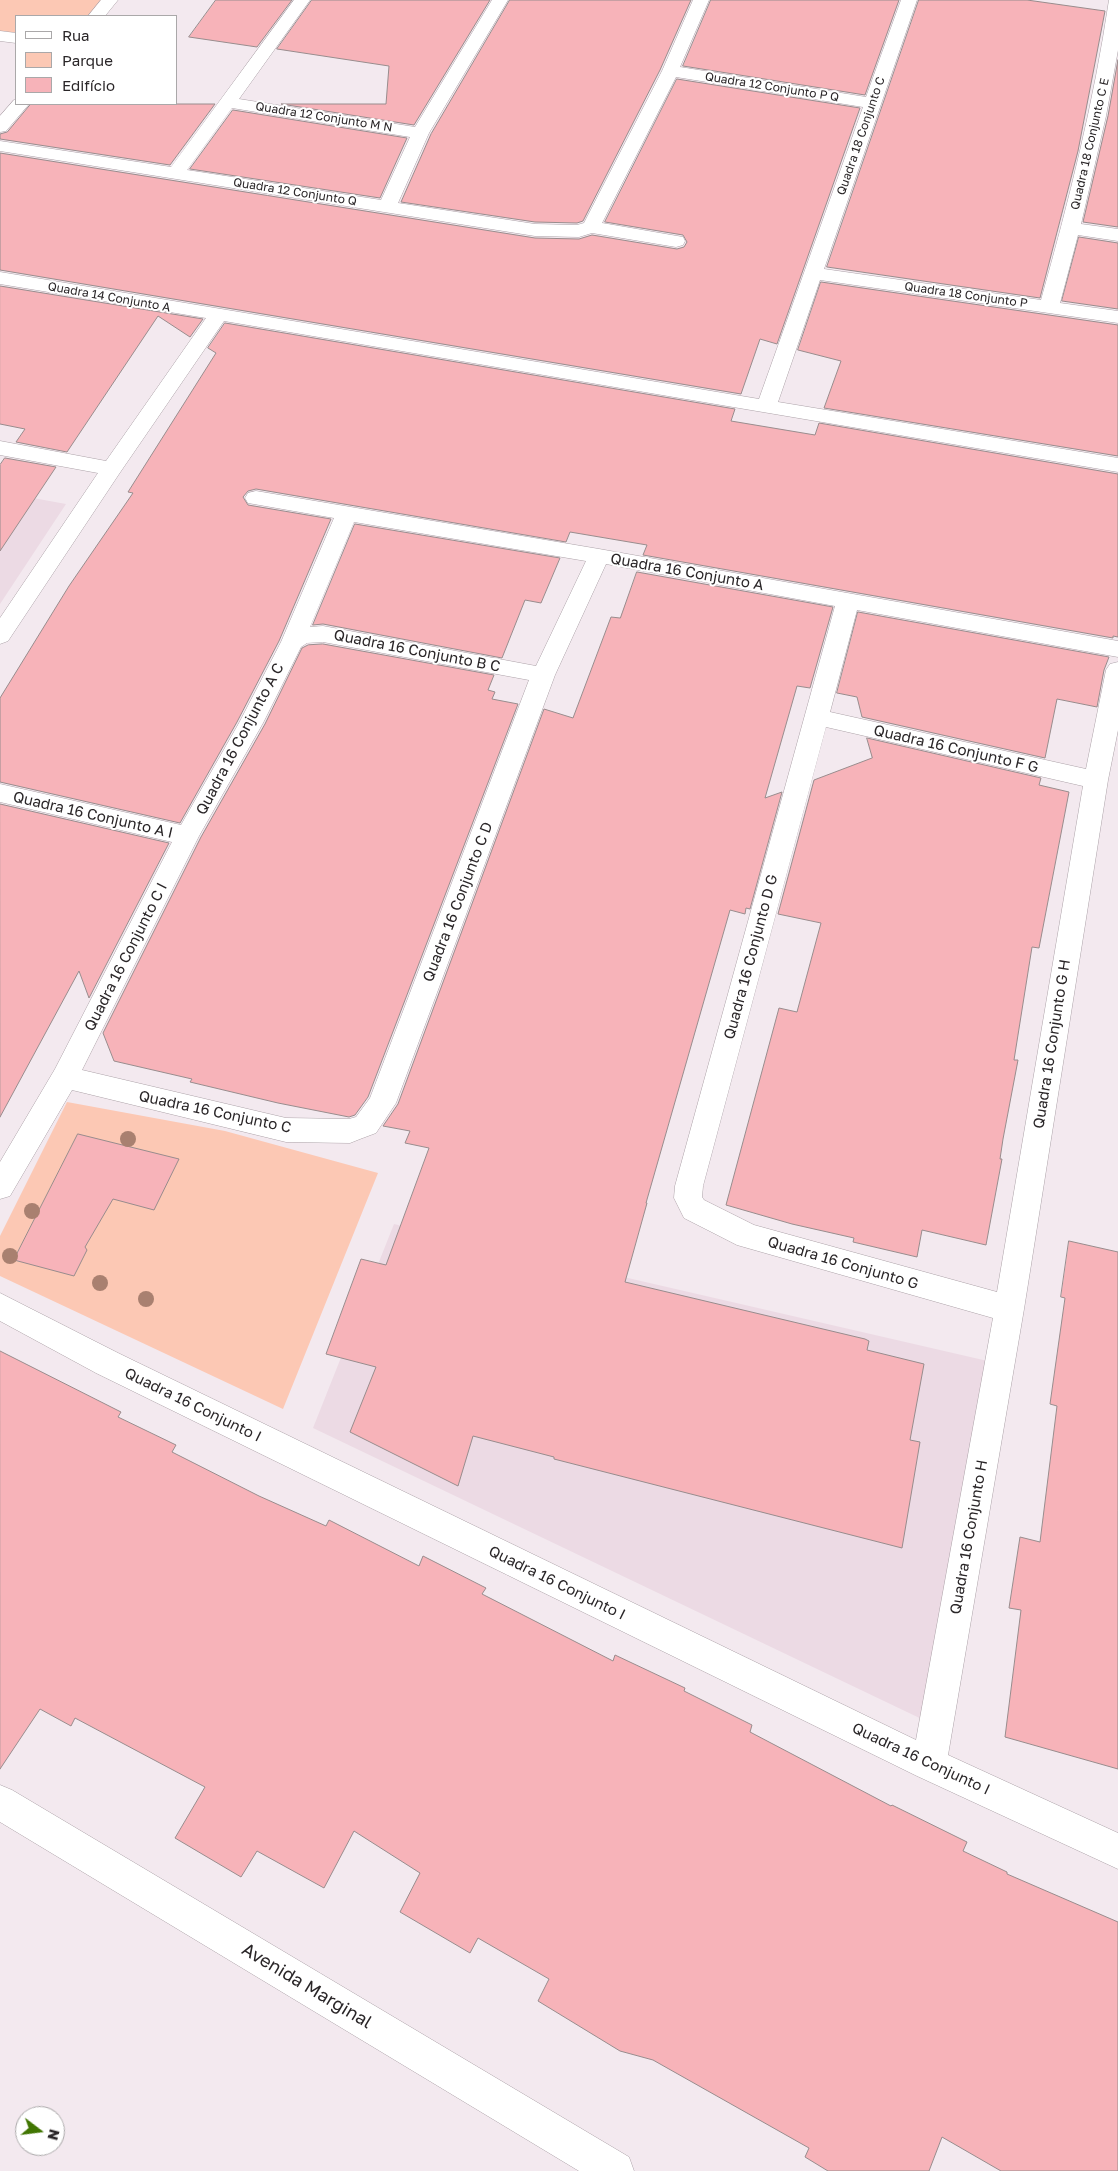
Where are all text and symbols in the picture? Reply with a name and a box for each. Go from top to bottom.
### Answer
legend [15,15,178,105]
text: Rua [62,26,89,44]
text: Parque [62,51,113,69]
street label: Quadra 12 Conjunto P Q [704,69,840,105]
street label: Quadra 18 Conjunto C [834,75,888,197]
text: Edifício [62,76,115,94]
street label: Quadra 18 Conjunto C E [1068,77,1112,211]
street label: Quadra 12 Conjunto M N [255,99,393,135]
street label: Quadra 12 Conjunto Q [232,175,358,209]
street label: Quadra 14 Conjunto A [47,279,171,315]
street label: Quadra 18 Conjunto P [904,279,1028,311]
street label: Quadra 16 Conjunto A [609,550,765,594]
street label: Quadra 16 Conjunto B C [332,626,502,676]
street label: Quadra 16 Conjunto A C [192,660,288,818]
street label: Quadra 16 Conjunto F G [872,721,1040,777]
street label: Quadra 16 Conjunto A I [11,788,175,842]
street label: Quadra 16 Conjunto C D [419,820,497,984]
street label: Quadra 16 Conjunto D G [720,873,782,1041]
street label: Quadra 16 Conjunto C I [81,880,171,1034]
street label: Quadra 16 Conjunto G H [1030,958,1074,1130]
street label: Quadra 16 Conjunto C [137,1087,293,1137]
street label: Quadra 16 Conjunto G [766,1233,920,1293]
street label: Quadra 16 Conjunto I [122,1364,264,1446]
street label: Quadra 16 Conjunto H [947,1458,991,1616]
street label: Quadra 16 Conjunto I [486,1542,628,1624]
street label: Quadra 16 Conjunto I [849,1719,993,1799]
street label: Avenida Marginal [238,1939,376,2033]
north arrow [15,2106,65,2156]
text: N [44,2127,64,2142]

